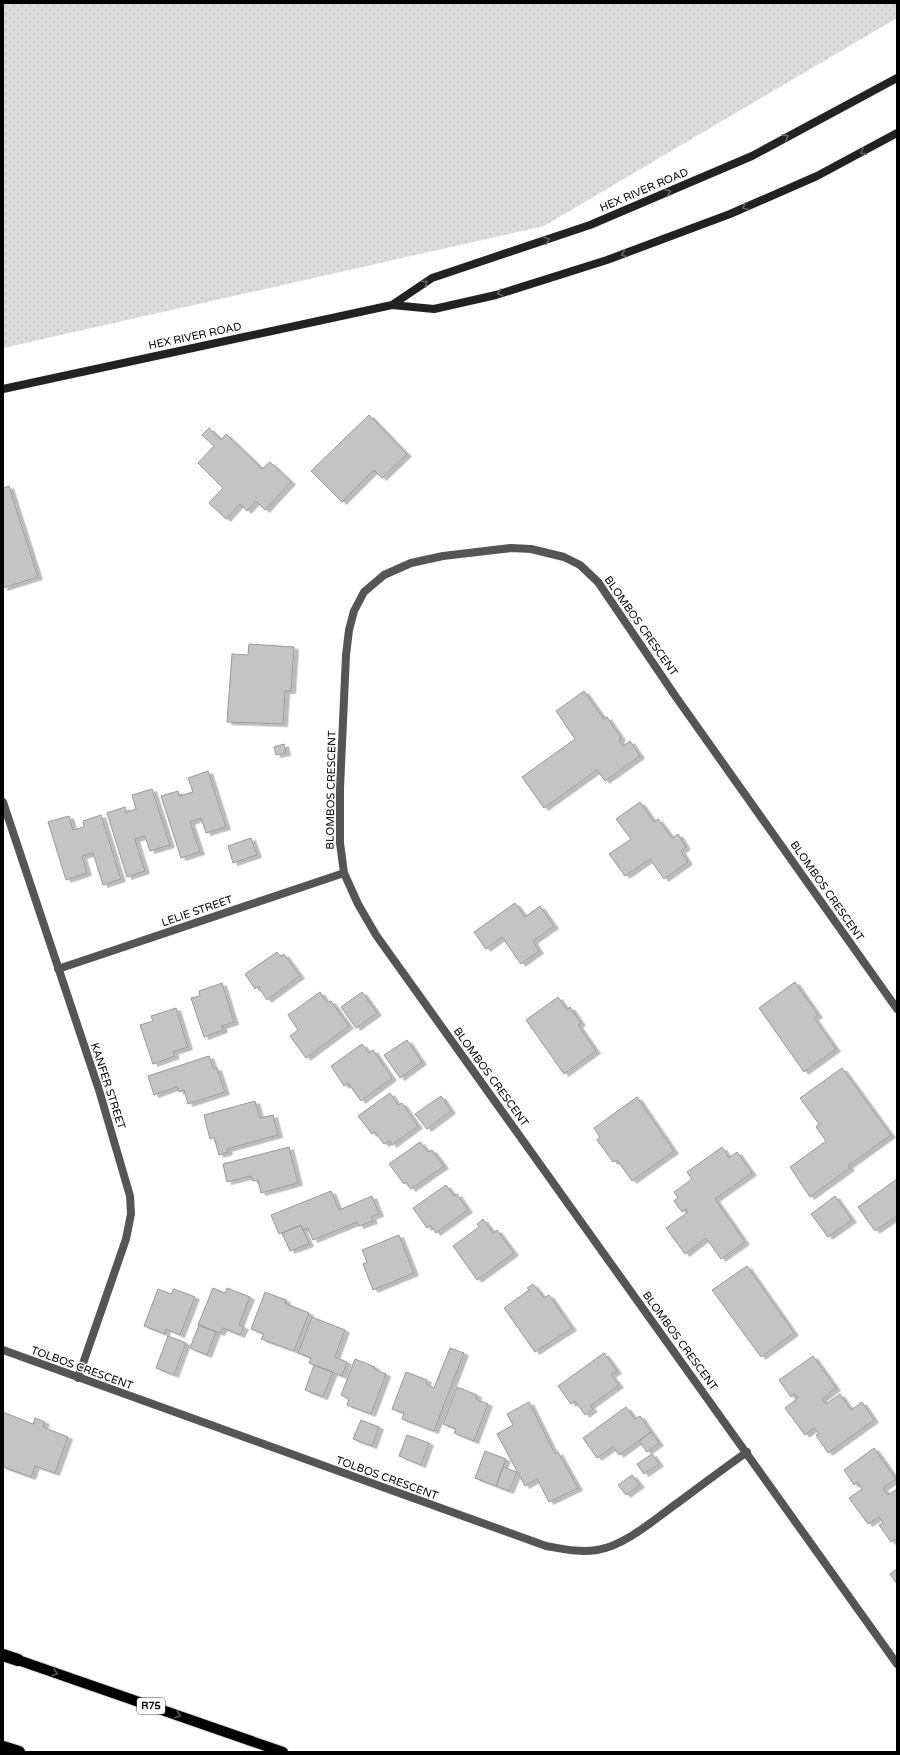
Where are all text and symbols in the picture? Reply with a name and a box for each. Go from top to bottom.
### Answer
one-way arrow [782,135,789,142]
one-way arrow [860,147,867,154]
street label: HEX RIVER ROAD [598,165,690,215]
one-way arrow [663,189,671,197]
one-way arrow [742,203,749,211]
one-way arrow [544,236,551,245]
one-way arrow [621,249,628,257]
one-way arrow [421,280,428,288]
one-way arrow [497,288,504,297]
street label: HEX RIVER ROAD [147,320,243,352]
street label: BLOMBOS CRESCENT [601,573,681,679]
street label: BLOMBOS CRESCENT [323,730,339,850]
street label: BLOMBOS CRESCENT [787,838,867,944]
street label: LELIE STREET [160,893,235,929]
street label: BLOMBOS CRESCENT [451,1025,531,1129]
street label: KANFER STREET [88,1041,128,1131]
street label: BLOMBOS CRESCENT [640,1289,720,1393]
street label: TOLBOS CRESCENT [29,1344,135,1393]
street label: TOLBOS CRESCENT [334,1454,440,1503]
one-way arrow [51,1668,58,1677]
road number: R75 [137,1698,165,1714]
one-way arrow [174,1711,181,1719]

